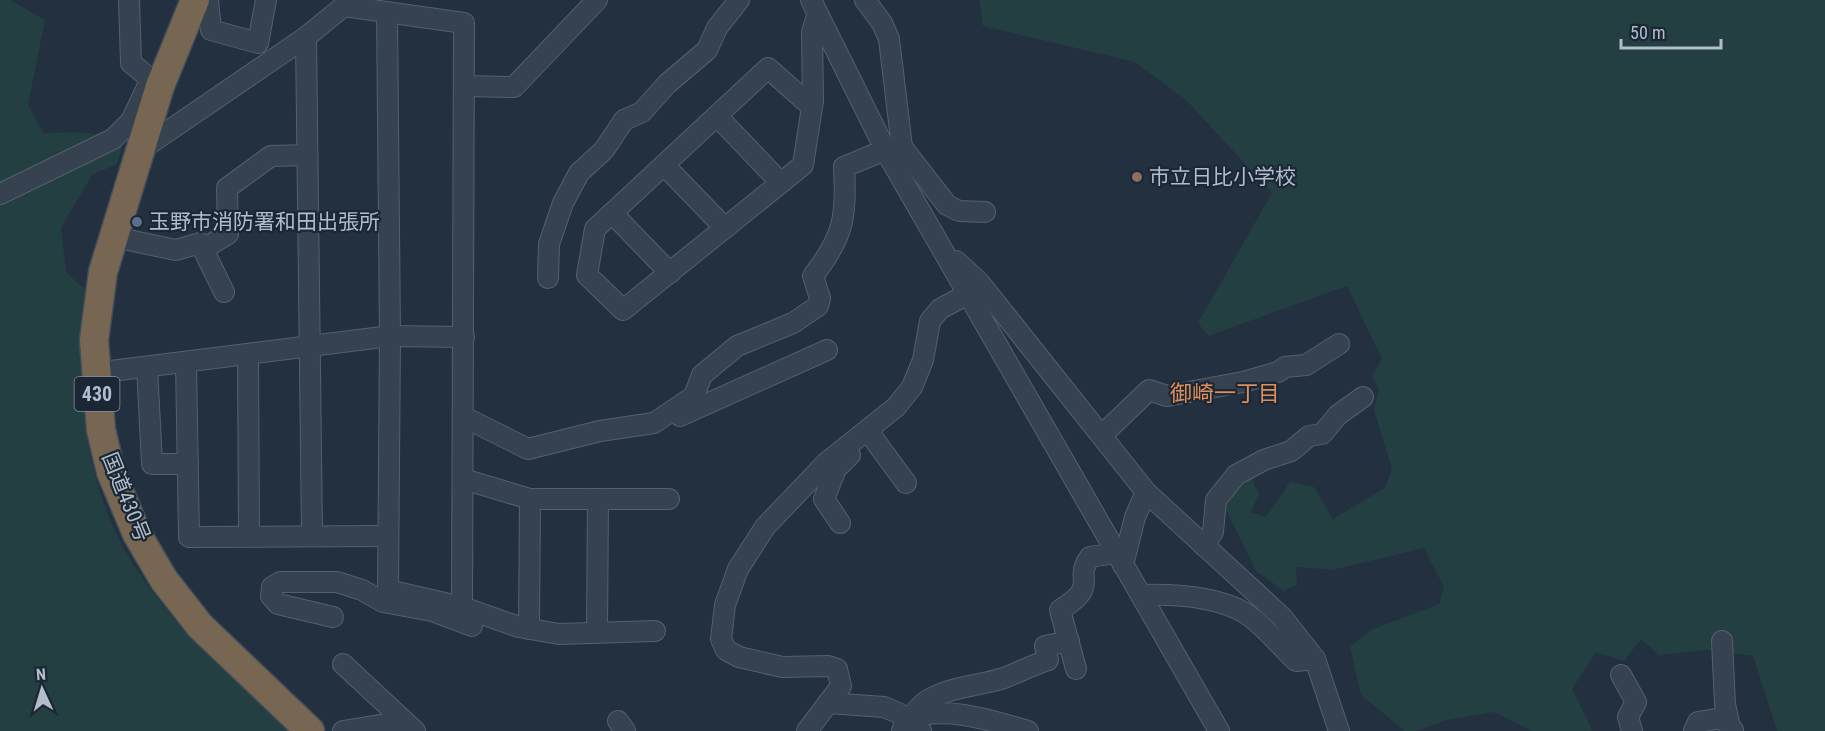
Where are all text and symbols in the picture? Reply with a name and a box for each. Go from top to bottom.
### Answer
scale bar [1621,12,1722,50]
text: 50 m [1630,22,1665,43]
place label: 市立日比小学校 [1149,165,1296,189]
marker: 市立日比小学校 [1130,170,1144,184]
place label: 玉野市消防署和田出張所 [149,210,380,234]
marker: 玉野市消防署和田出張所 [130,215,144,229]
road number: 430 [74,377,120,411]
district label: 御崎一丁目 [1170,381,1280,406]
street label: 国道430号 [97,449,155,545]
north arrow [12,659,72,719]
text: N [35,665,47,684]

